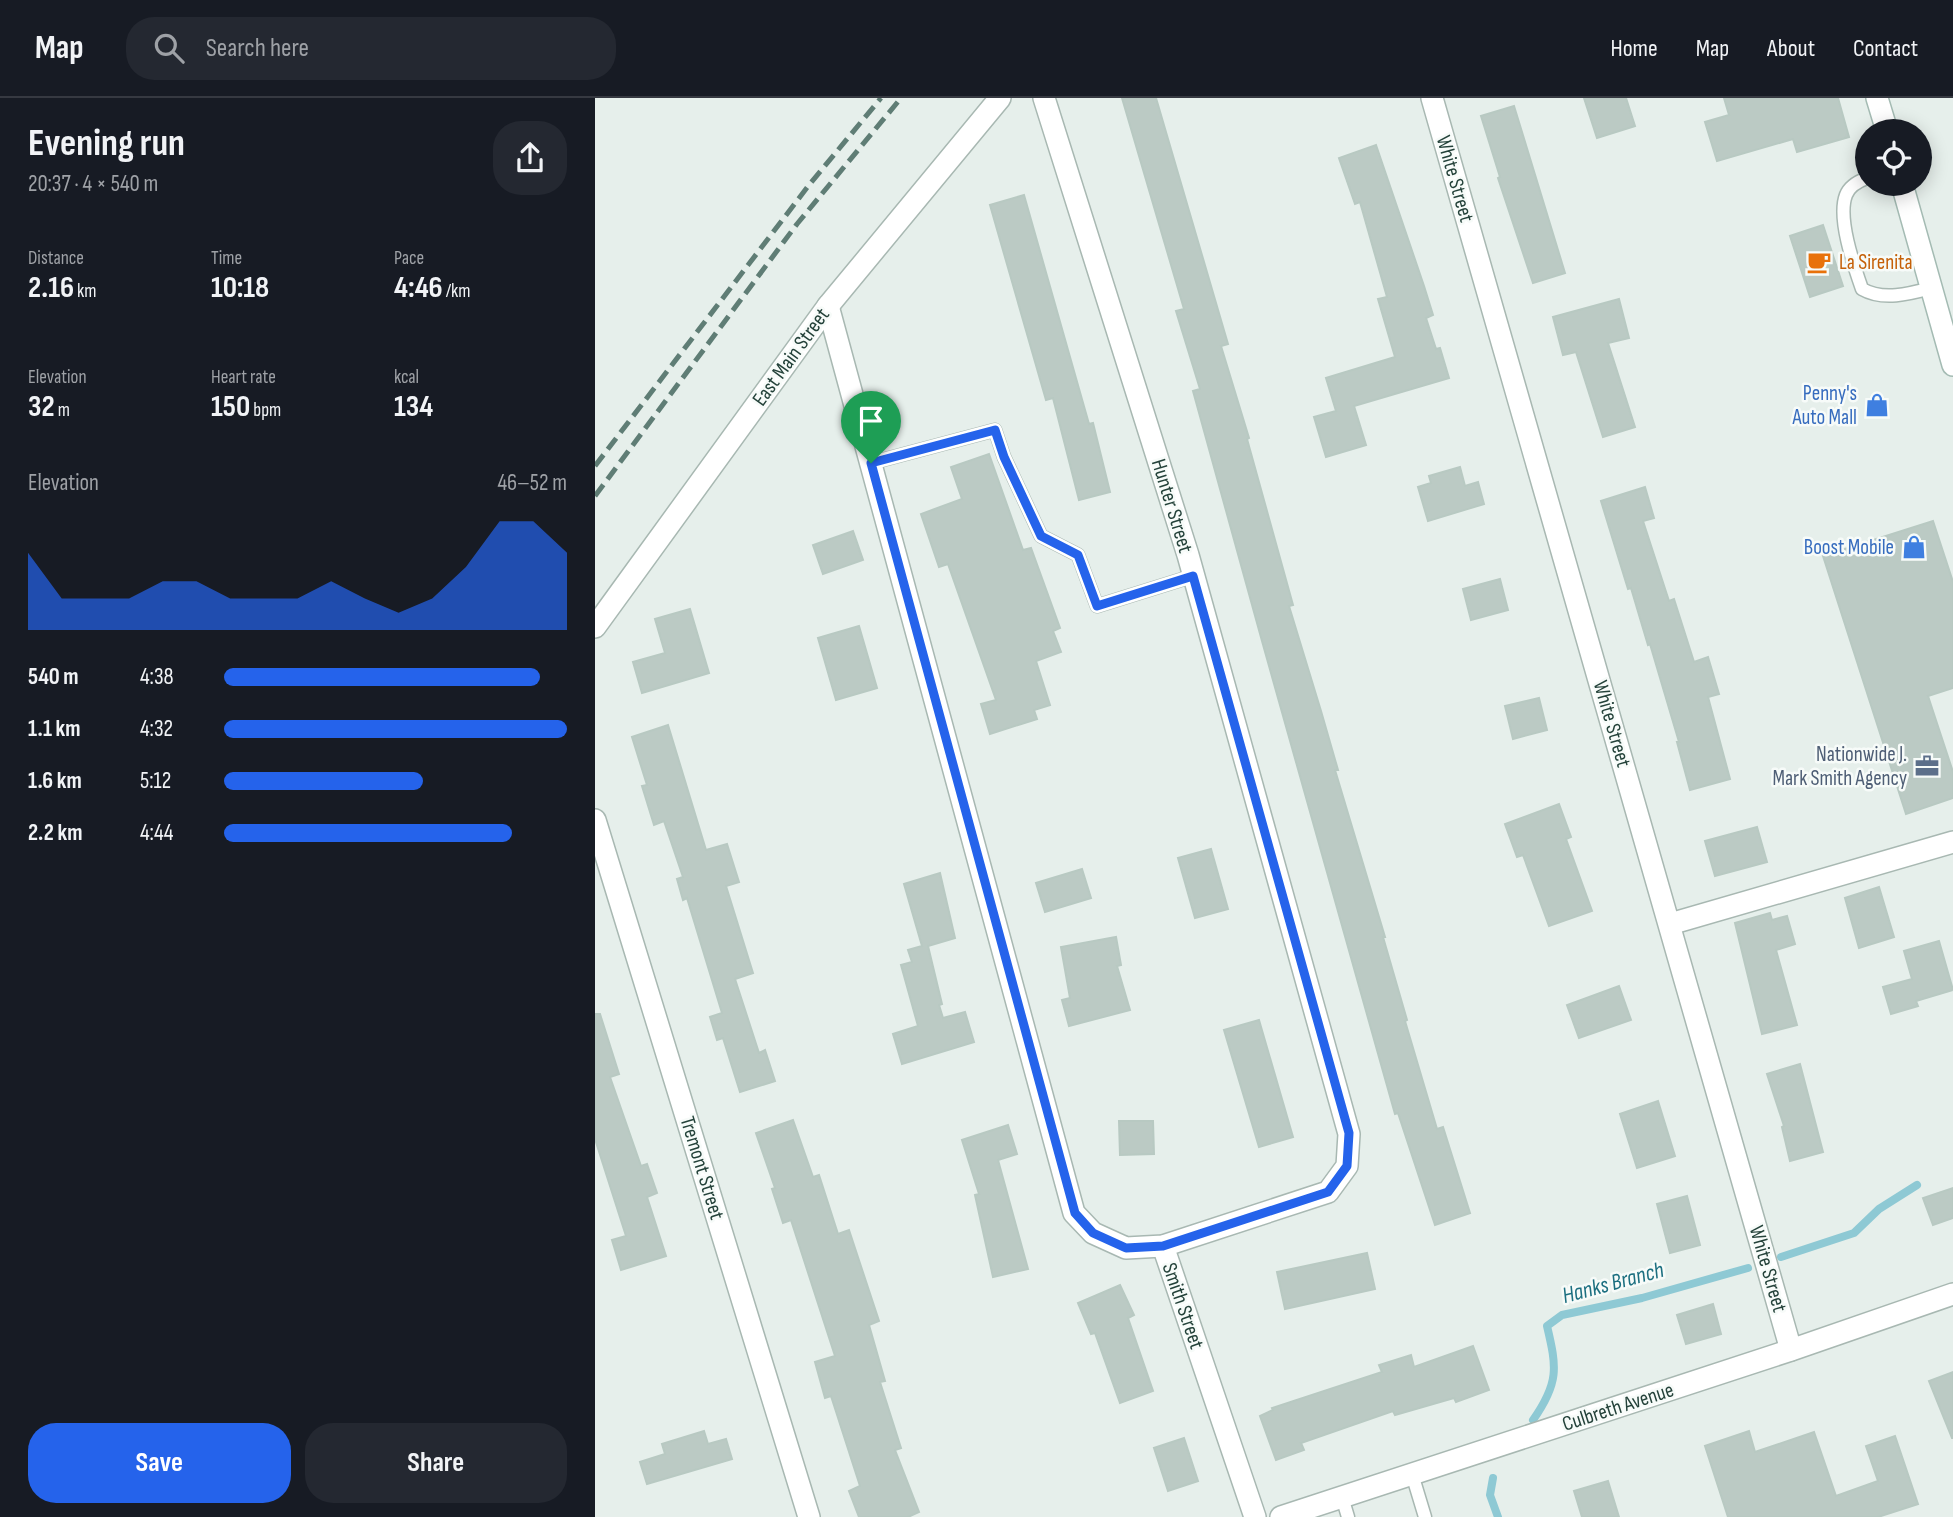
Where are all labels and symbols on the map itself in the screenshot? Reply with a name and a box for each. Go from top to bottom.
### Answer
street label: White Street [1431,133,1479,225]
cafe icon: La Sirenita [1805,248,1833,276]
place label: La Sirenita [1839,250,1913,275]
street label: East Main Street [747,303,835,411]
place label: Penny's Auto Mall [1792,381,1857,430]
pin [841,391,901,463]
shop icon: Penny's Auto Mall [1863,391,1891,419]
street label: Hunter Street [1146,456,1198,556]
shop icon: Boost Mobile [1900,533,1928,561]
place label: Boost Mobile [1804,535,1894,560]
street label: White Street [1588,678,1636,770]
place label: Nationwide J. Mark Smith Agency [1773,742,1907,791]
office icon: Nationwide J. Mark Smith Agency [1913,752,1941,780]
street label: Tremont Street [674,1113,730,1223]
street label: White Street [1744,1223,1792,1315]
water label: Hanks Branch [1559,1256,1667,1310]
street label: Smith Street [1157,1260,1209,1352]
street label: Culbreth Avenue [1559,1377,1677,1437]

